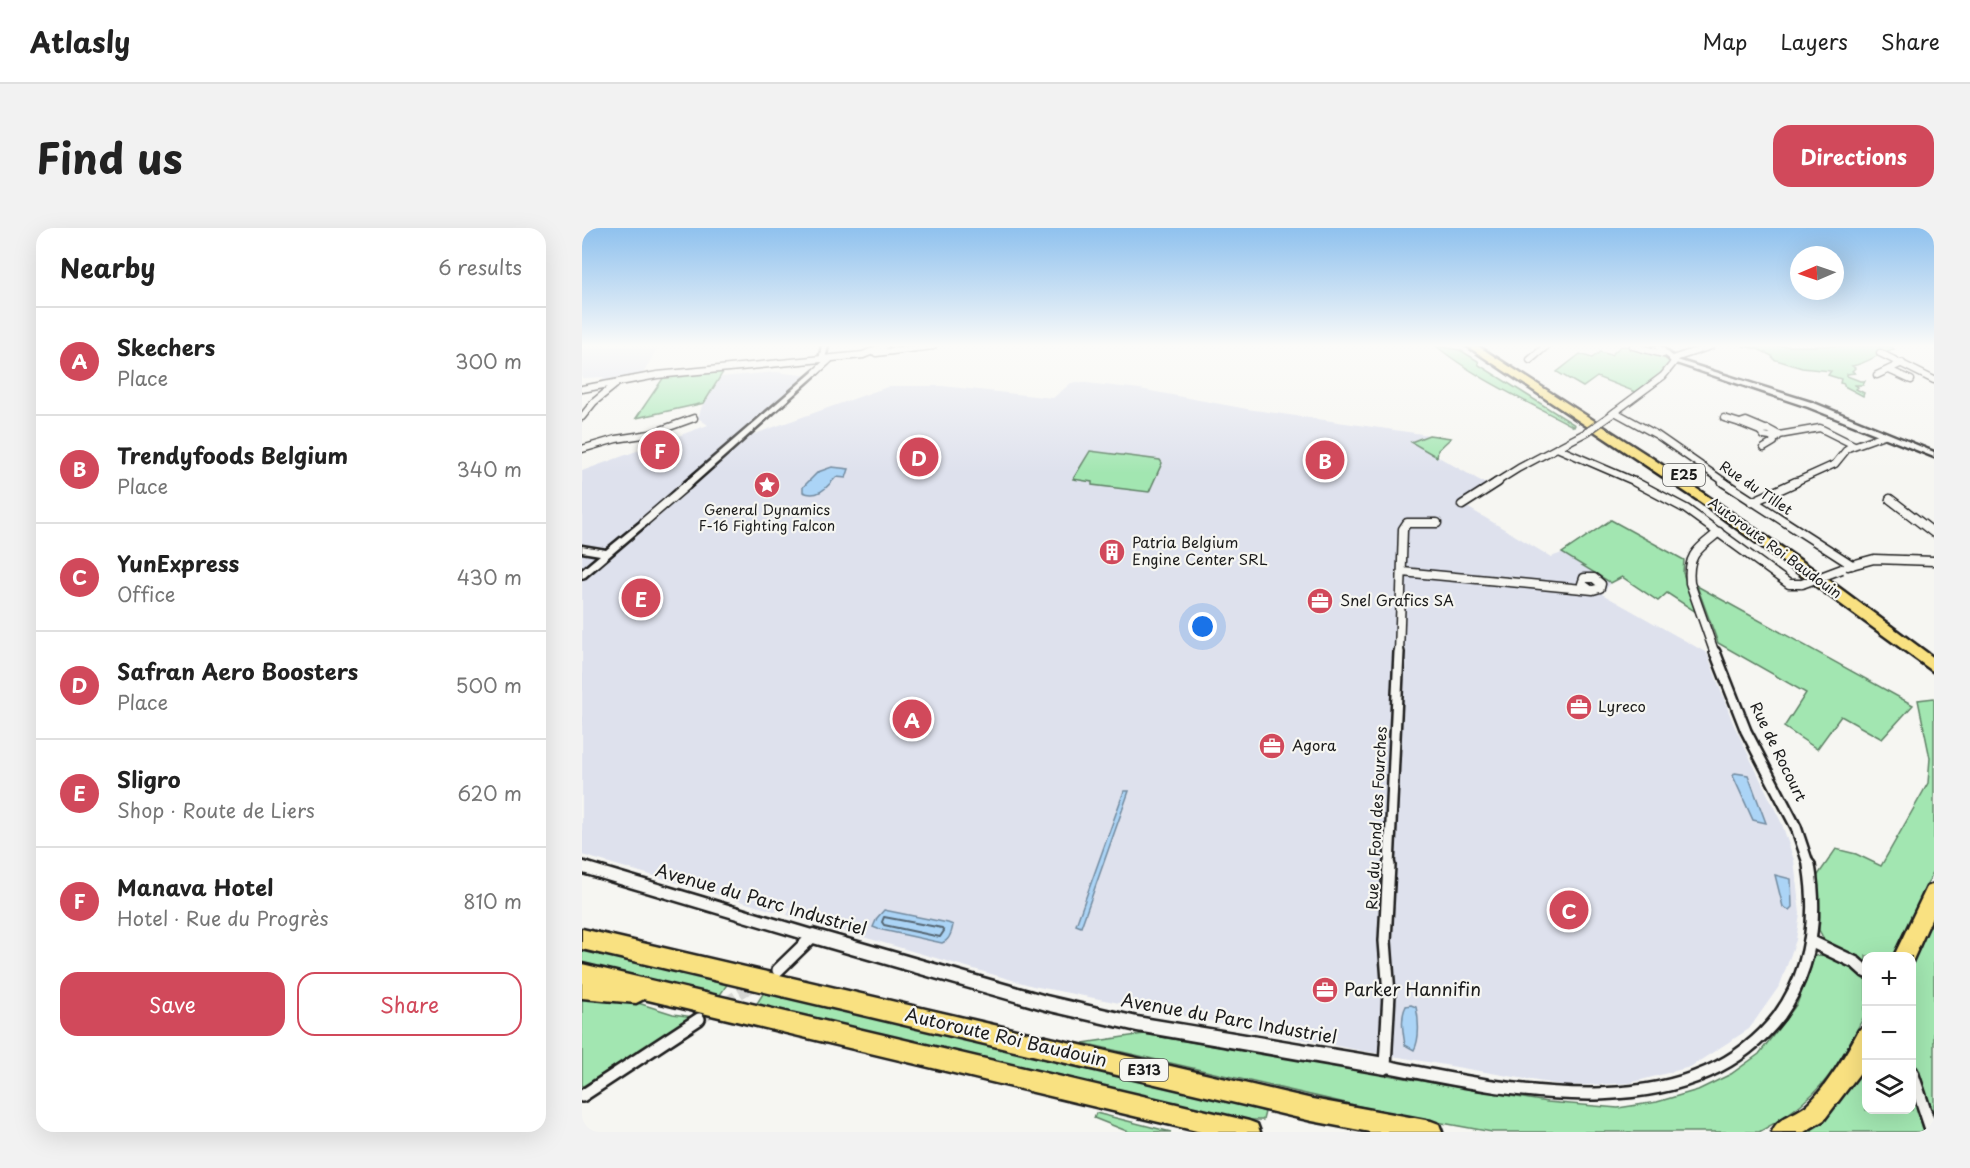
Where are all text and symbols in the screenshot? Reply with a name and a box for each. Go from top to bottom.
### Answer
text: Atlasly [30,20,130,63]
text: Map [1703,25,1747,57]
text: Layers [1780,25,1848,57]
text: Share [1881,25,1940,57]
text: Find us [36,125,183,188]
button: Directions [1773,125,1934,187]
north arrow [1790,246,1844,300]
text: Nearby [60,248,155,287]
text: 6 results [438,252,522,282]
text: Skechers [117,330,215,363]
text: A [72,346,87,376]
text: 300 m [455,346,522,376]
text: Place [117,363,168,393]
pin: F [640,428,680,472]
pin: D [900,434,938,480]
text: Trendyfoods Belgium [117,438,348,471]
pin: B [1306,438,1344,482]
text: B [73,454,86,484]
text: 340 m [457,454,522,484]
street label: Rue du Tillet [1716,455,1797,520]
road number: E25 [1663,464,1705,486]
place icon: General Dynamics F-16 Fighting Falcon [752,470,782,500]
text: Place [117,471,168,501]
street label: Autoroute Roi Baudouin [1704,492,1846,603]
place label: General Dynamics F-16 Fighting Falcon [699,499,835,536]
place label: Patria Belgium Engine Center SRL [1132,530,1268,570]
building icon: Patria Belgium Engine Center SRL [1097,537,1127,567]
text: YunExpress [117,546,239,579]
text: C [72,562,87,592]
text: 430 m [457,562,522,592]
pin: E [622,576,660,620]
text: Office [117,579,175,609]
office icon: Snel Grafics SA [1305,586,1335,616]
place label: Snel Grafics SA [1340,588,1454,611]
your location [1188,612,1217,641]
text: Safran Aero Boosters [117,654,358,687]
text: D [72,670,87,700]
text: 500 m [455,670,522,700]
text: Place [117,687,168,717]
office icon: Lyreco [1564,692,1594,722]
place label: Lyreco [1598,694,1646,717]
pin: A [892,696,932,742]
street label: Rue de Rocourt [1745,698,1813,805]
street label: Rue du Fond des Fourches [1359,726,1392,910]
office icon: Agora [1257,731,1287,761]
place label: Agora [1292,733,1337,756]
text: Sligro [117,762,181,795]
text: E [73,778,86,808]
text: 620 m [458,778,522,808]
text: Shop · Route de Liers [117,795,315,825]
street label: Avenue du Parc Industriel [653,855,870,942]
text: Manava Hotel [117,870,273,903]
text: F [74,886,85,916]
text: 810 m [463,886,522,916]
pin: C [1550,888,1588,932]
text: Hotel · Rue du Progrès [117,903,329,933]
map controls [1862,952,1916,1114]
button: + [1862,952,1916,1006]
button: Save [60,972,285,1036]
button: Share [297,972,522,1036]
office icon: Parker Hannifin [1310,975,1340,1005]
place label: Parker Hannifin [1344,975,1481,1002]
street label: Avenue du Parc Industriel [1119,985,1339,1050]
street label: Autoroute Roi Baudouin [903,1000,1110,1073]
button: − [1862,1006,1916,1060]
road number: E313 [1120,1059,1168,1081]
button: layers [1862,1060,1916,1114]

